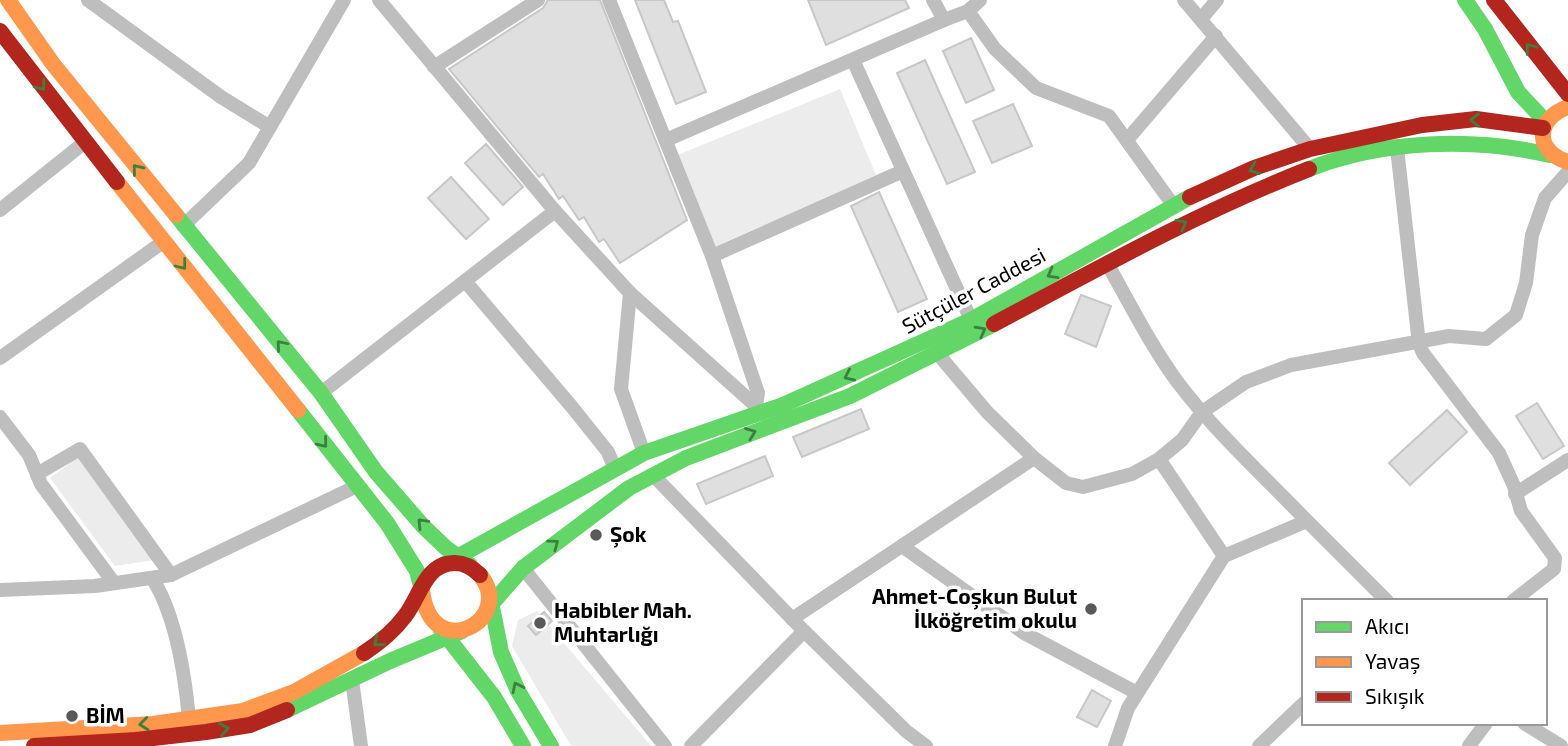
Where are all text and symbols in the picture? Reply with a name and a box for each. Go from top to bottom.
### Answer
one-way arrow [1526,43,1539,56]
one-way arrow [33,78,46,90]
one-way arrow [1469,112,1480,128]
one-way arrow [1249,160,1261,174]
one-way arrow [133,164,146,176]
one-way arrow [1175,219,1187,233]
street label: Sütçüler Caddesi [897,241,1050,340]
one-way arrow [173,257,186,269]
one-way arrow [1047,266,1060,279]
one-way arrow [974,326,986,340]
one-way arrow [277,340,290,352]
one-way arrow [844,368,857,382]
one-way arrow [744,427,756,441]
one-way arrow [315,435,327,448]
one-way arrow [417,519,430,532]
place label: Şok [610,521,647,548]
marker: Şok [588,527,604,543]
one-way arrow [547,540,559,553]
place label: Ahmet-Coşkun Bulut İlköğretim okulu [872,583,1077,632]
place label: Habibler Mah. Muhtarlığı [554,597,692,646]
legend [1302,599,1547,725]
marker: Ahmet-Coşkun Bulut İlköğretim okulu [1083,601,1099,617]
text: Akıcı [1365,613,1409,638]
marker: Habibler Mah. Muhtarlığı [532,615,548,631]
one-way arrow [373,634,386,646]
text: Yavaş [1365,648,1421,675]
one-way arrow [511,682,525,694]
text: Sıkışık [1365,683,1425,710]
place label: BİM [86,702,125,727]
marker: BİM [64,708,80,724]
one-way arrow [138,716,150,731]
one-way arrow [218,722,230,737]

